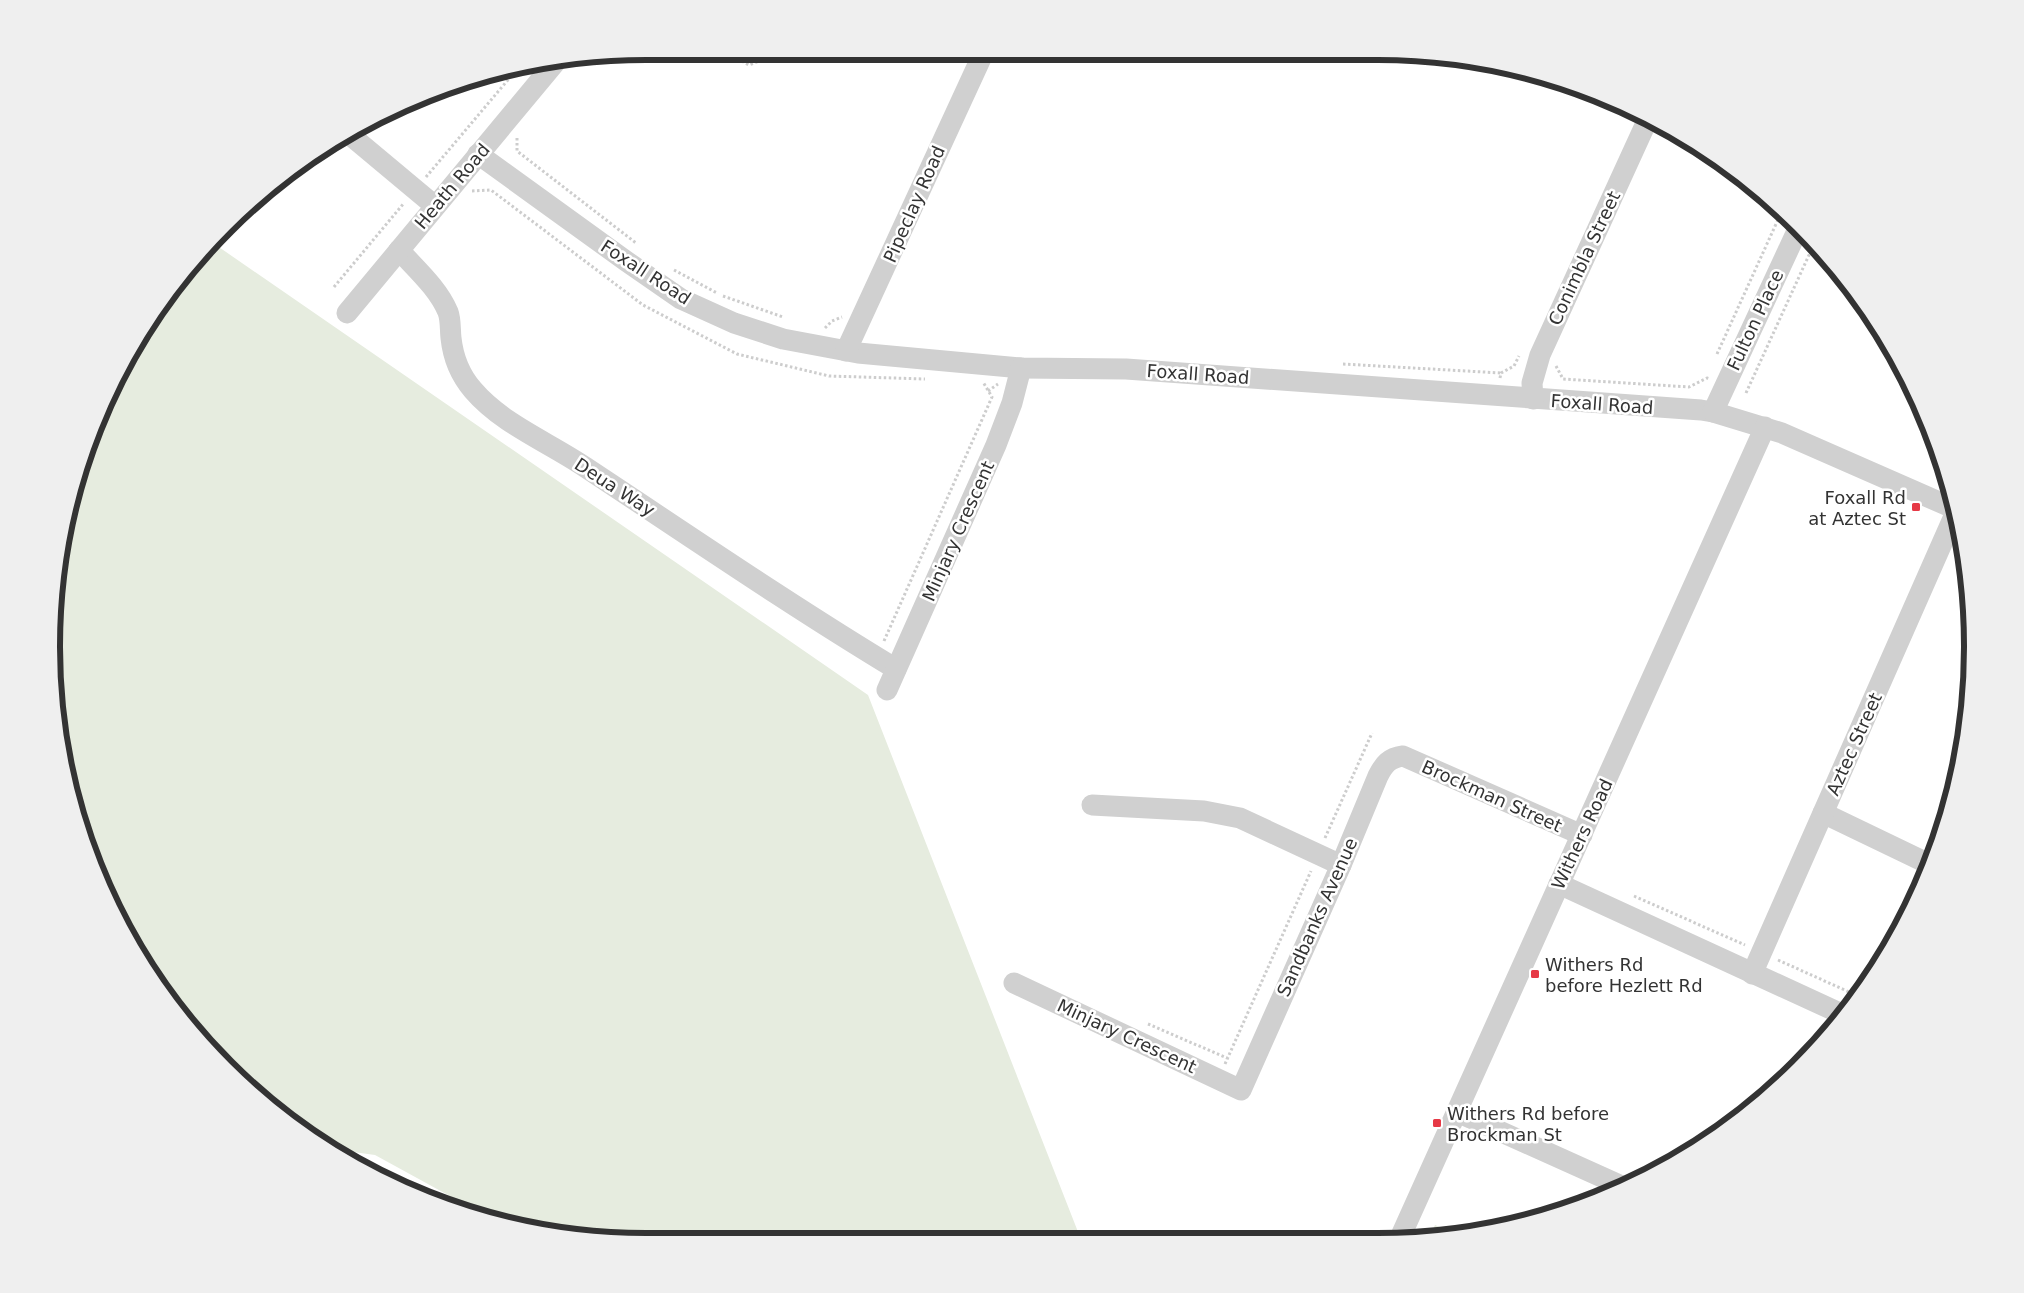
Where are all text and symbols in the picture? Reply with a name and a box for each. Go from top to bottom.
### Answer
street label: Heath Road [410,139,494,233]
street label: Pipeclay Road [879,142,949,266]
street label: Conimbla Street [1544,188,1624,328]
street label: Foxall Road [597,235,695,309]
street label: Fulton Place [1722,266,1788,374]
street label: Foxall Road [1146,360,1250,388]
street label: Foxall Road [1550,390,1654,418]
street label: Deua Way [571,453,659,521]
street label: Minjary Crescent [918,458,998,604]
place label: Foxall Rd at Aztec St [1808,487,1906,529]
marker: Foxall Rd at Aztec St [1910,501,1922,513]
street label: Aztec Street [1822,689,1886,799]
street label: Brockman Street [1419,756,1565,836]
street label: Withers Road [1547,775,1617,893]
street label: Sandbanks Avenue [1273,834,1361,1000]
place label: Withers Rd before Hezlett Rd [1545,954,1703,996]
marker: Withers Rd before Hezlett Rd [1529,968,1541,980]
street label: Minjary Crescent [1054,995,1200,1077]
place label: Withers Rd before Brockman St [1447,1103,1609,1145]
marker: Withers Rd before Brockman St [1431,1117,1443,1129]

